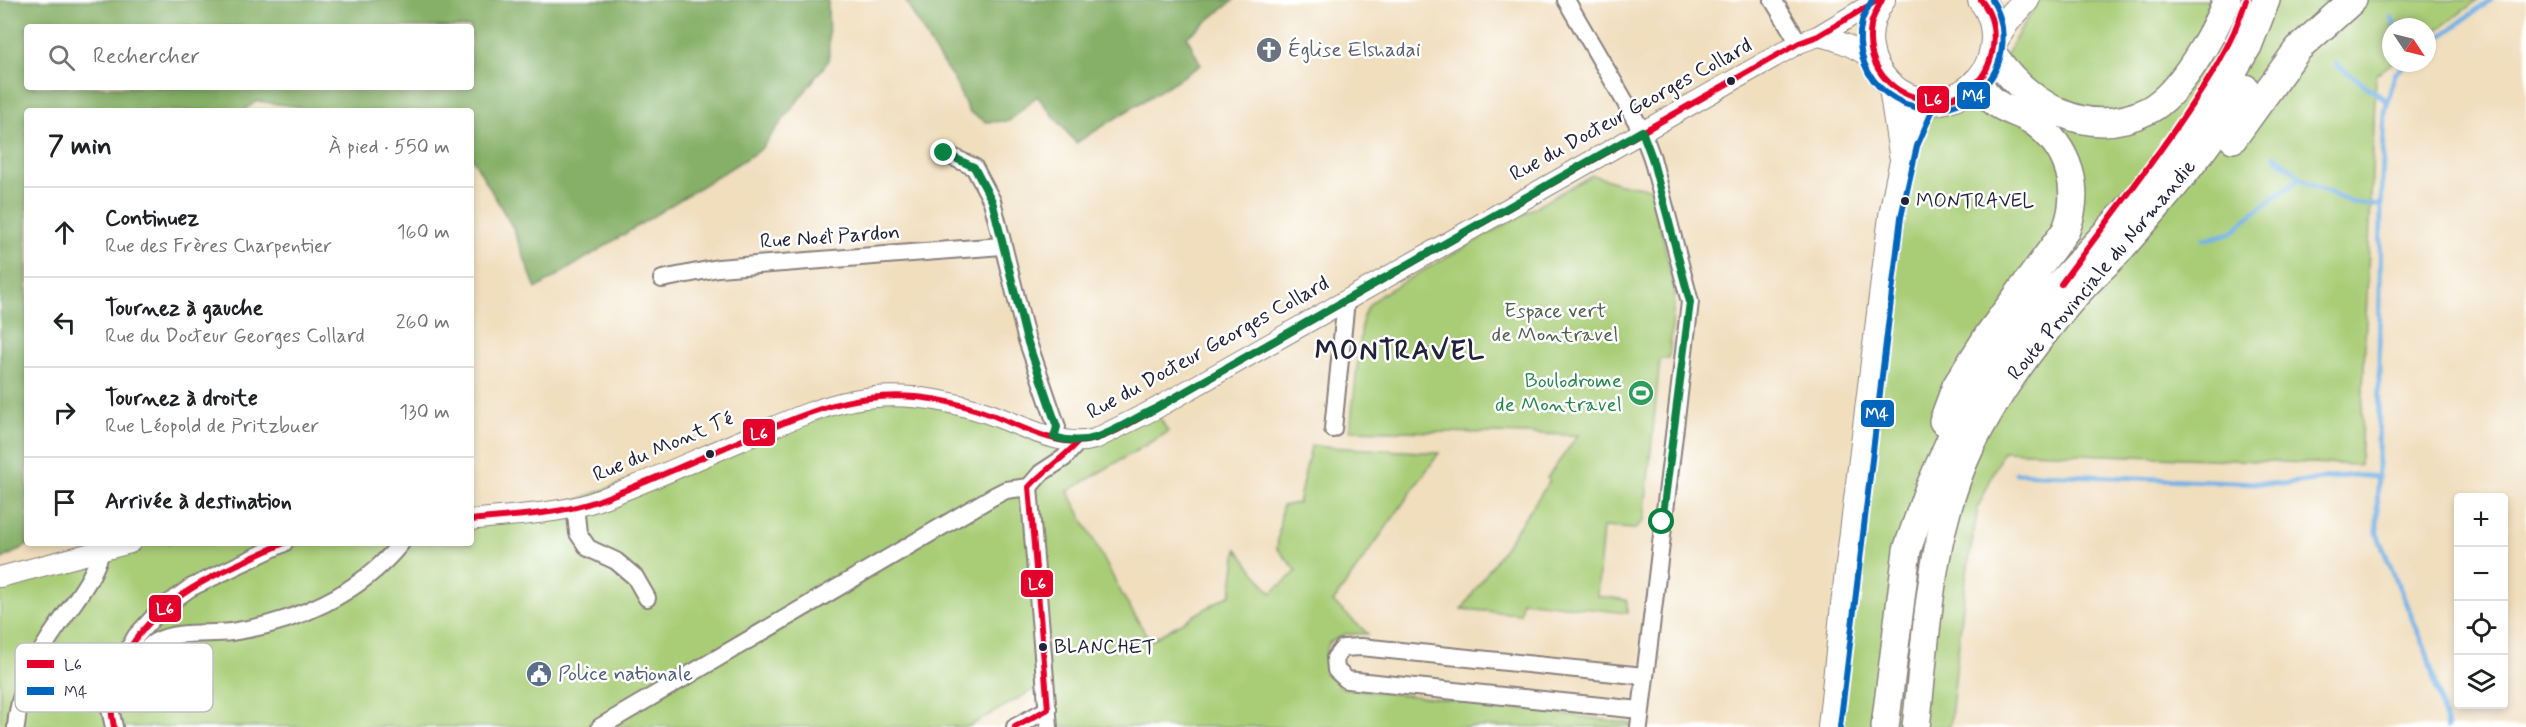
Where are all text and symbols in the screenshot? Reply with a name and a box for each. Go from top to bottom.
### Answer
north arrow [2382,18,2436,72]
search box [24,24,474,90]
street label: Rue du Docteur Georges Collard [1505,32,1757,188]
church icon: Église Elshadai [1254,35,1284,65]
place label: Église Elshadai [1288,36,1421,64]
icon: search [45,41,78,74]
text: Rechercher [93,43,200,71]
unlabelled marker [1725,75,1737,87]
line badge: M4 [1956,81,1991,110]
line badge: L6 [1916,85,1950,114]
text: M4 [1962,86,1986,107]
text: L6 [1924,90,1942,111]
text: 7 min [48,130,112,164]
text: À pied · 550 m [328,134,450,161]
route end [930,139,956,165]
street label: Route Provinciale du Normandie [2001,154,2203,386]
place label: MONTRAVEL [1916,188,2035,215]
marker: MONTRAVEL [1899,195,1911,207]
text: Continuez [105,205,199,233]
icon: ahead [48,216,81,249]
street label: Rue Noël Pardon [759,218,901,256]
text: 160 m [397,219,450,246]
text: Rue des Frères Charpentier [105,233,332,260]
street label: Rue du Docteur Georges Collard [1082,270,1334,426]
text: Tournez à gauche [105,295,263,323]
park label: Espace vert de Montravel [1492,297,1618,349]
icon: left [48,306,81,339]
text: 260 m [396,309,450,336]
text: Rue du Docteur Georges Collard [105,323,365,350]
district label: MONTRAVEL [1315,334,1485,369]
place label: Boulodrome de Montravel [1495,367,1622,419]
sports icon: Boulodrome de Montravel [1626,378,1656,408]
text: Tournez à droite [105,385,258,413]
icon: right [48,396,81,429]
text: 130 m [399,399,450,426]
line badge: M4 [1860,399,1895,428]
text: M4 [1865,404,1889,425]
street label: Rue du Mont Té [589,405,737,489]
text: Rue Léopold de Pritzbuer [105,413,319,440]
line badge: L6 [742,418,776,447]
text: L6 [750,424,768,445]
unlabelled marker [704,448,716,460]
icon: arrive [48,486,81,519]
text: Arrivée à destination [105,488,292,516]
map controls [2454,493,2508,709]
button: + [2454,493,2508,547]
route start [1648,508,1674,534]
button: − [2454,547,2508,601]
line badge: L6 [1020,569,1054,598]
text: L6 [1028,574,1046,595]
line badge: L6 [148,594,182,623]
text: L6 [156,599,174,620]
button: locate [2454,601,2508,655]
place label: BLANCHET [1054,634,1156,661]
marker: BLANCHET [1037,641,1049,653]
legend [15,643,213,712]
text: L6 [64,655,82,676]
button: layers [2454,655,2508,709]
public building icon: Police nationale [524,659,554,689]
place label: Police nationale [558,660,693,688]
text: M4 [64,682,87,703]

